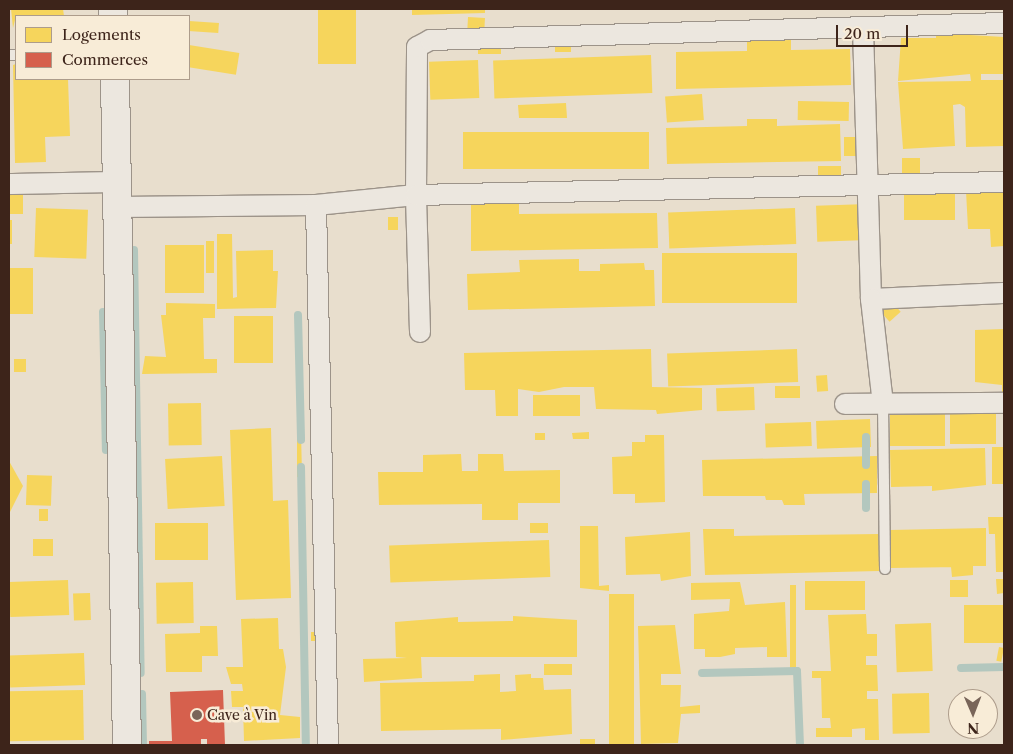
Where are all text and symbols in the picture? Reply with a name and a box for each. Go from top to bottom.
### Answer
legend [15,15,190,80]
scale bar [838,15,910,47]
text: 20 m [844,24,880,43]
text: Logements [62,25,141,44]
text: Commerces [62,50,148,69]
north arrow [948,689,998,739]
place label: Cave à Vin [207,707,278,723]
marker: Cave à Vin [191,709,203,721]
text: N [967,719,979,737]

